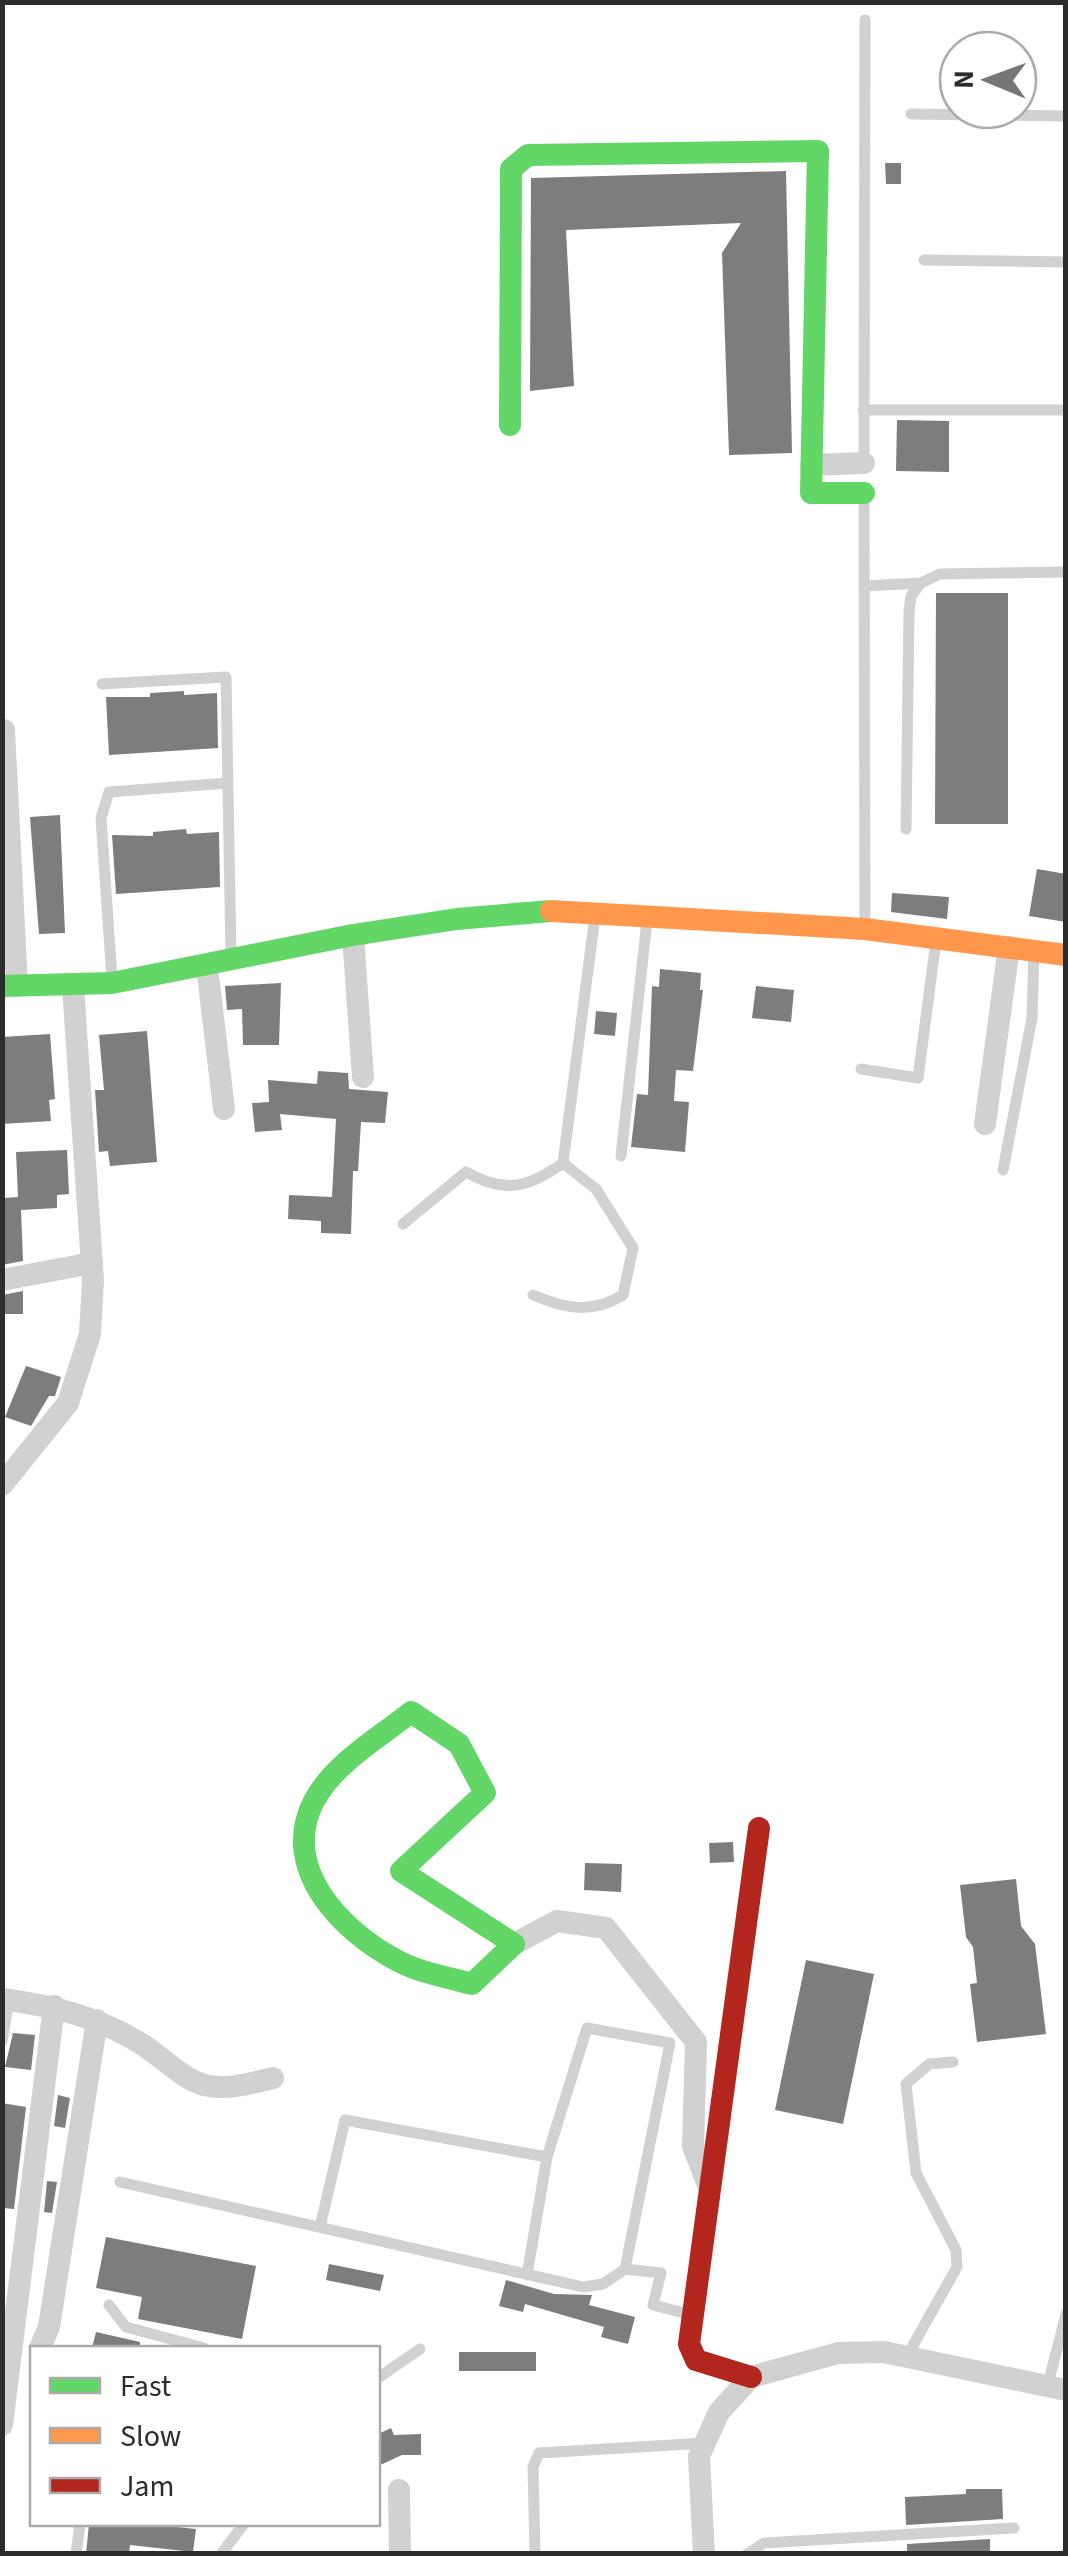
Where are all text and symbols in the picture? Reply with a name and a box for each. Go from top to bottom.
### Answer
north arrow [938,30,1038,130]
text: N [944,70,984,89]
legend [30,2346,380,2526]
text: Fast [120,2365,171,2408]
text: Slow [120,2415,181,2458]
text: Jam [120,2465,174,2508]

